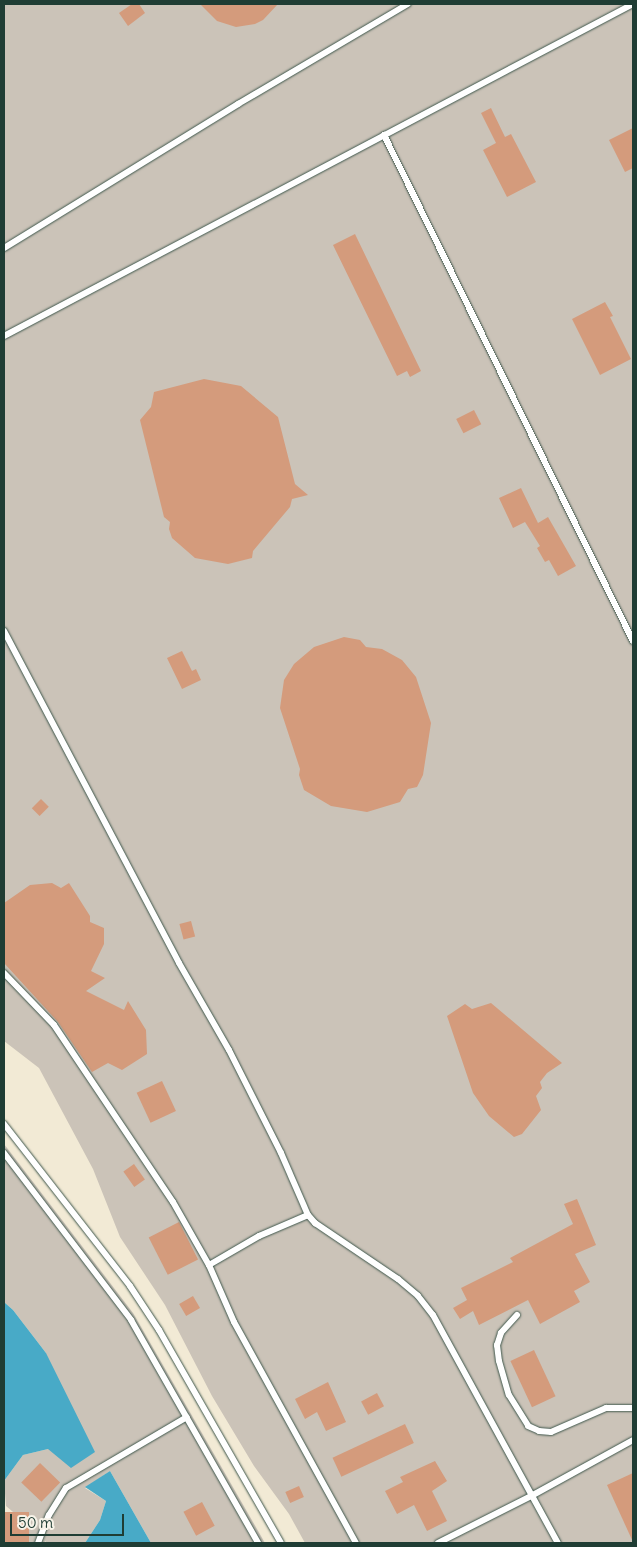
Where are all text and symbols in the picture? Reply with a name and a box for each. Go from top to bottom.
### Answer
scale bar [12,1504,126,1536]
text: 50 m [18,1513,53,1532]

